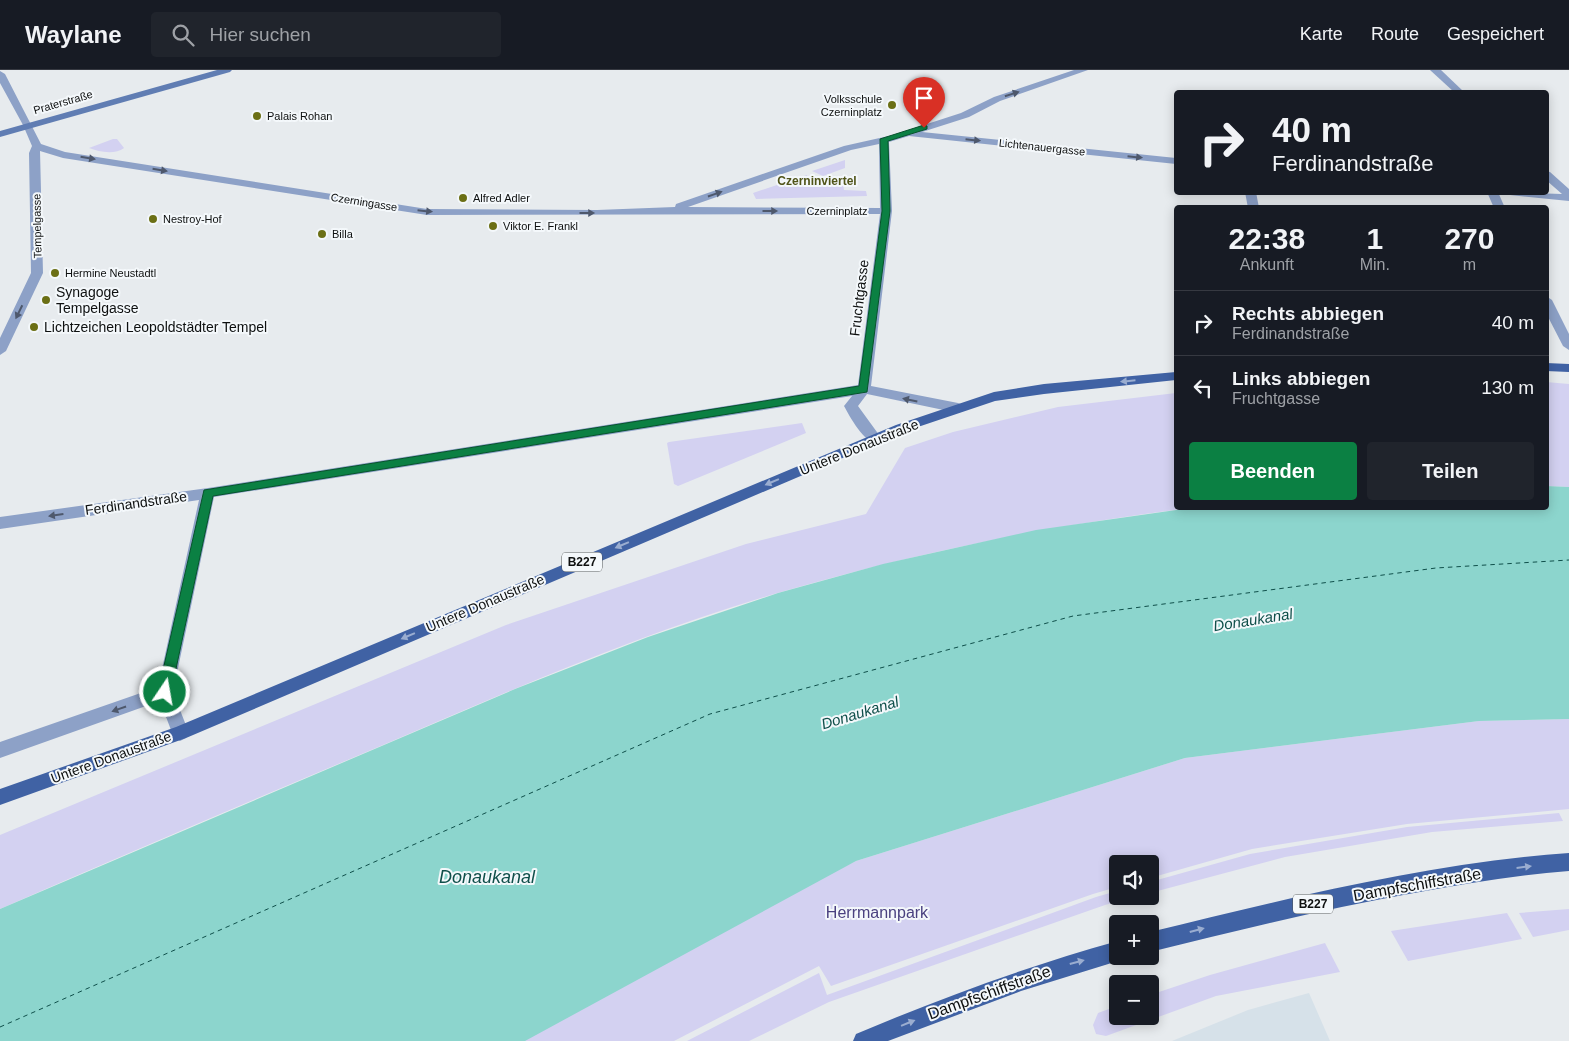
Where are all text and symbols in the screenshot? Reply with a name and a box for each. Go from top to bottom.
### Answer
search box [151,12,501,57]
text: Waylane [25,21,121,48]
icon: search [169,21,197,49]
text: Hier suchen [209,24,311,45]
text: Karte [1300,24,1343,44]
text: Route [1371,24,1419,44]
text: Gespeichert [1447,24,1544,44]
pin [903,77,945,128]
icon: arrive [910,84,938,112]
street label: Praterstraße [32,88,94,116]
one-way arrow [1005,89,1020,97]
place label: Volksschule Czerninplatz [821,93,882,118]
marker: Volksschule Czerninplatz [886,99,898,111]
marker: Palais Rohan [251,110,263,122]
place label: Palais Rohan [267,110,332,122]
icon: right [1189,110,1254,175]
text: 40 m [1272,110,1352,149]
one-way arrow [965,136,981,144]
street label: Lichtenauergasse [998,136,1086,158]
text: Ferdinandstraße [1272,151,1433,176]
one-way arrow [1127,153,1143,161]
one-way arrow [80,155,96,163]
one-way arrow [153,166,169,174]
district label: Czerninviertel [777,174,857,188]
one-way arrow [708,190,723,198]
street label: Czerningasse [330,191,398,213]
marker: Alfred Adler [457,192,469,204]
place label: Alfred Adler [473,192,530,204]
street label: Tempelgasse [30,193,44,259]
street label: Czerninplatz [806,205,868,217]
one-way arrow [417,207,433,215]
one-way arrow [763,207,779,215]
one-way arrow [579,209,595,217]
marker: Nestroy-Hof [147,213,159,225]
place label: Nestroy-Hof [163,213,223,225]
marker: Viktor E. Frankl [487,220,499,232]
place label: Viktor E. Frankl [503,220,578,232]
text: 22:38 [1228,222,1305,255]
text: 1 [1366,222,1383,255]
text: 270 [1444,222,1494,255]
marker: Billa [316,228,328,240]
place label: Billa [332,228,354,240]
text: Ankunft [1240,256,1294,273]
text: Min. [1360,256,1390,273]
text: m [1463,256,1476,273]
street label: Fruchtgasse [846,259,872,337]
marker: Hermine Neustadtl [49,267,61,279]
place label: Hermine Neustadtl [65,267,156,279]
place label: Synagoge Tempelgasse [56,284,139,316]
marker: Synagoge Tempelgasse [40,294,52,306]
text: Rechts abbiegen [1232,303,1384,324]
one-way arrow [14,305,22,319]
icon: right [1189,309,1217,337]
text: 40 m [1492,312,1534,333]
place label: Lichtzeichen Leopoldstädter Tempel [44,319,267,335]
marker: Lichtzeichen Leopoldstädter Tempel [28,321,40,333]
text: Ferdinandstraße [1232,325,1349,342]
text: Links abbiegen [1232,368,1370,389]
icon: left [1189,374,1217,402]
one-way arrow [1119,377,1135,385]
text: 130 m [1481,377,1534,398]
text: Fruchtgasse [1232,390,1320,407]
one-way arrow [902,396,917,404]
street label: Untere Donaustraße [797,416,921,478]
button: Beenden [1189,442,1357,500]
button: Teilen [1367,442,1534,500]
one-way arrow [765,479,779,487]
street label: Ferdinandstraße [84,488,188,518]
one-way arrow [47,511,63,519]
one-way arrow [615,542,629,550]
road number: B227 [562,552,602,572]
street label: Untere Donaustraße [423,571,547,635]
water label: Donaukanal [1212,605,1294,634]
one-way arrow [400,632,415,640]
position arrow [138,665,190,717]
water label: Donaukanal [819,692,901,732]
one-way arrow [111,705,126,713]
street label: Untere Donaustraße [49,728,174,786]
map controls [1109,855,1159,1025]
button: sound [1109,855,1159,905]
one-way arrow [1516,863,1532,871]
street label: Dampfschiffstraße [1352,865,1482,904]
water label: Donaukanal [439,867,536,887]
road number: B227 [1293,894,1333,914]
park label: Herrmannpark [826,904,929,921]
button: + [1109,915,1159,965]
one-way arrow [1190,926,1205,934]
one-way arrow [1070,957,1085,965]
street label: Dampfschiffstraße [925,962,1053,1023]
button: − [1109,975,1159,1025]
one-way arrow [901,1018,915,1026]

